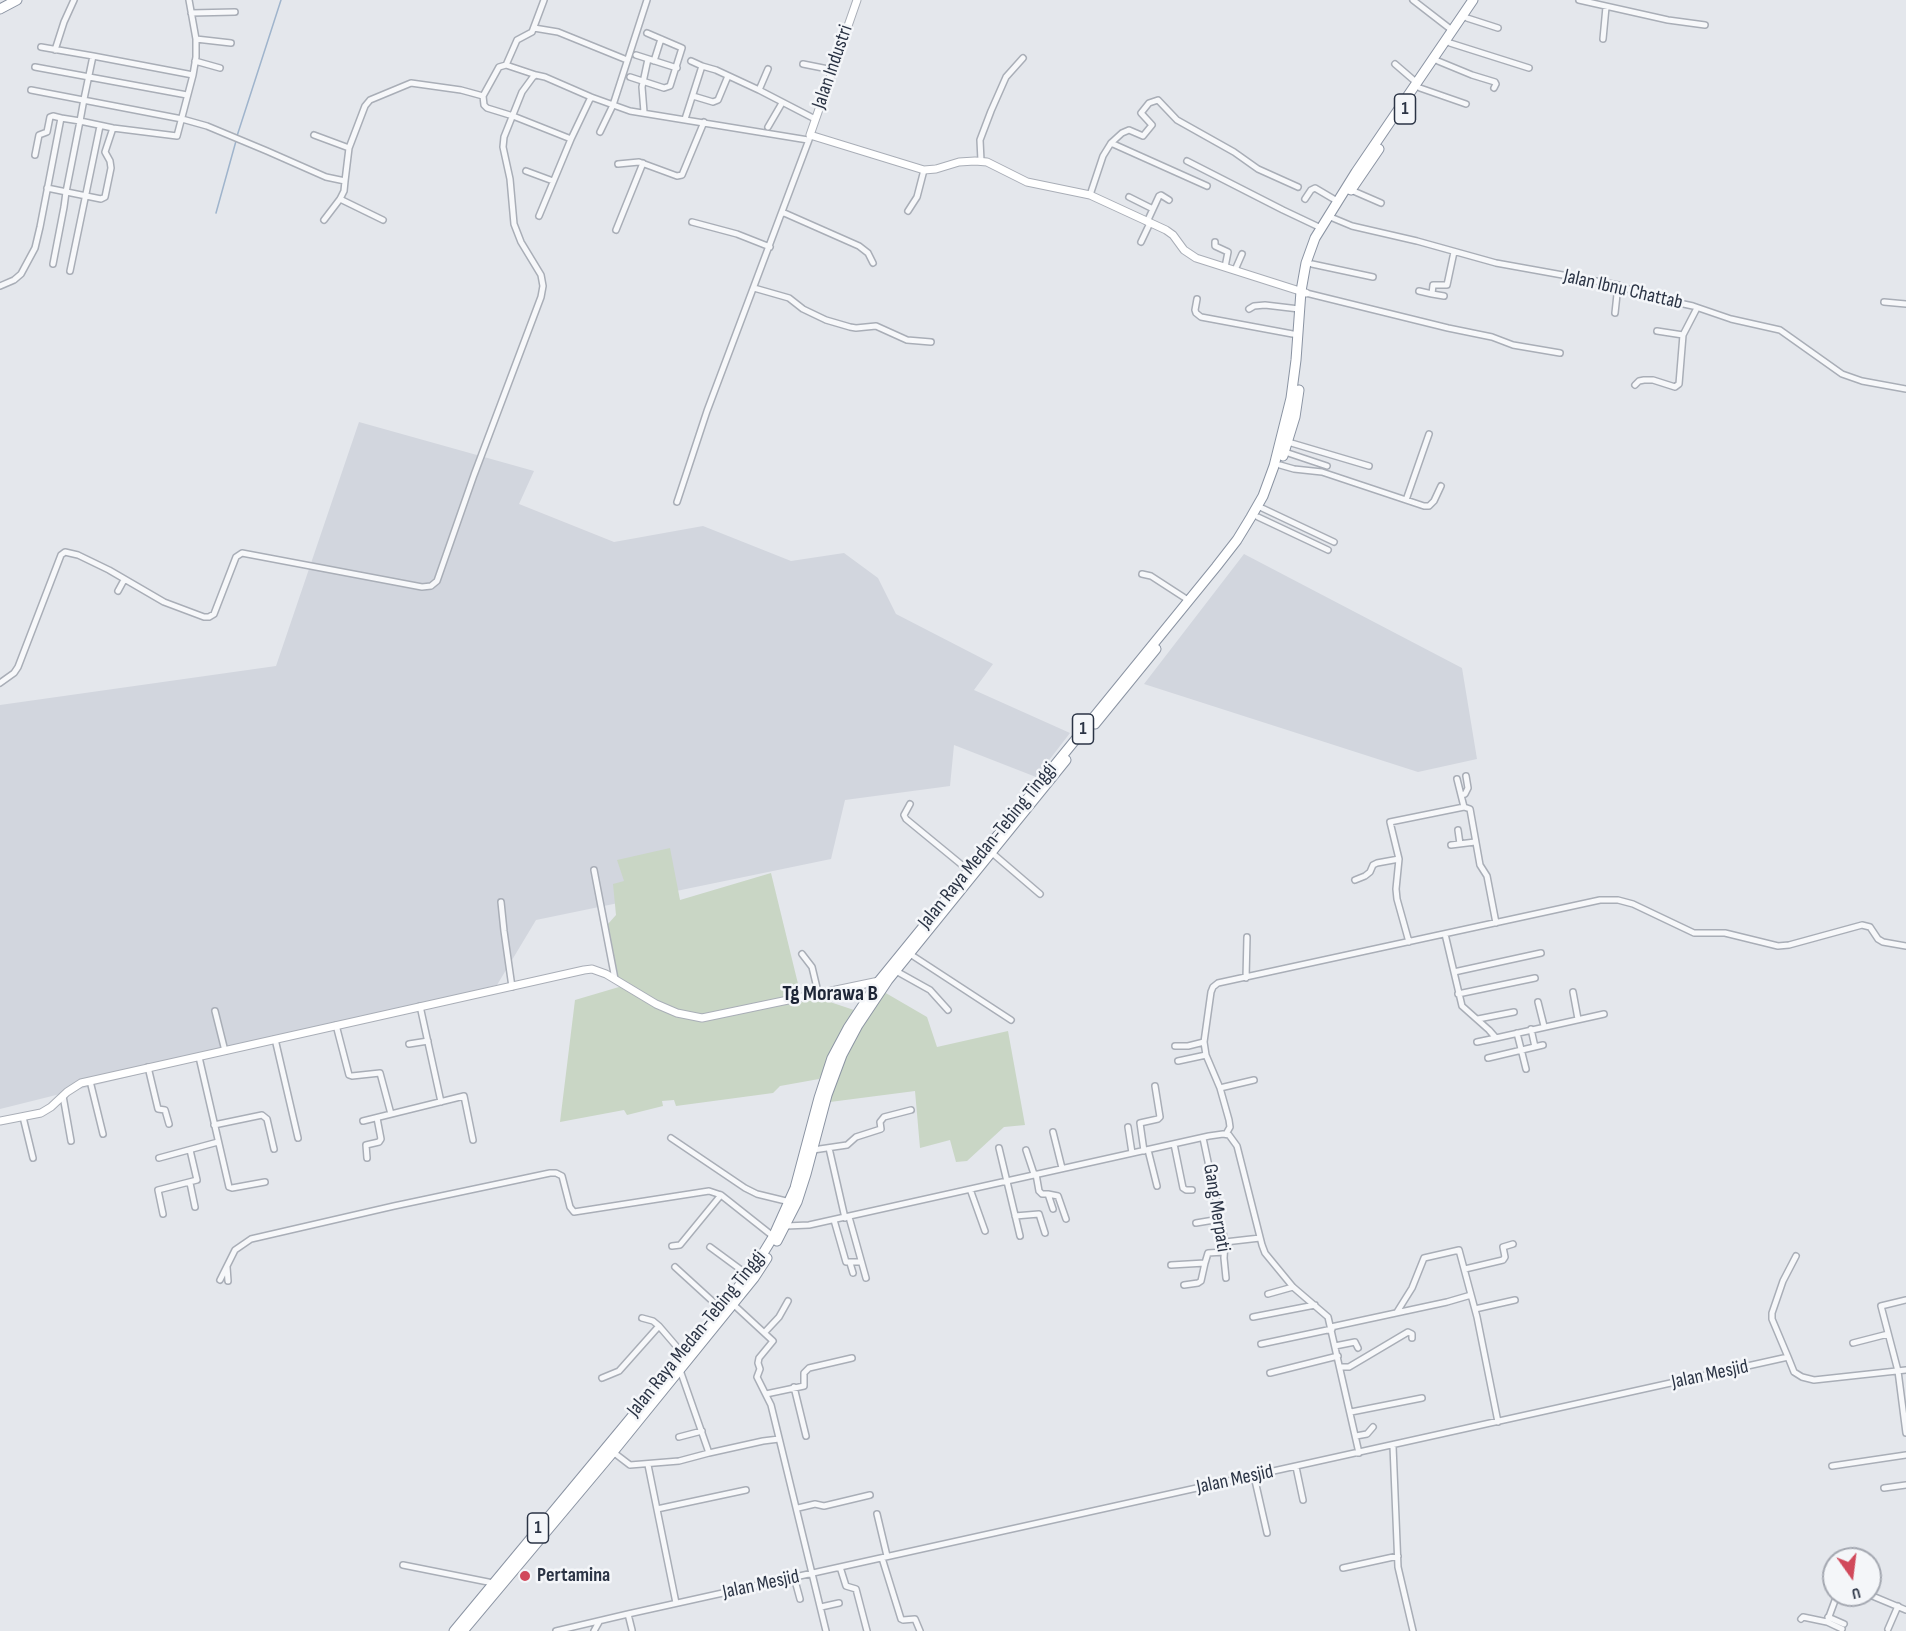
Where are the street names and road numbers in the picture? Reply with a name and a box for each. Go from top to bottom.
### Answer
street label: Jalan Industri [807,22,859,112]
road number: 1 [1394,94,1416,124]
street label: Jalan Ibnu Chattab [1561,265,1685,315]
road number: 1 [1072,714,1094,744]
street label: Jalan Raya Medan-Tebing Tinggi [913,758,1063,934]
street label: Gang Merpati [1197,1162,1235,1254]
street label: Jalan Raya Medan-Tebing Tinggi [622,1246,772,1422]
street label: Jalan Mesjid [1670,1355,1750,1395]
street label: Jalan Mesjid [1195,1460,1275,1500]
road number: 1 [528,1513,548,1543]
street label: Jalan Mesjid [721,1565,801,1605]

